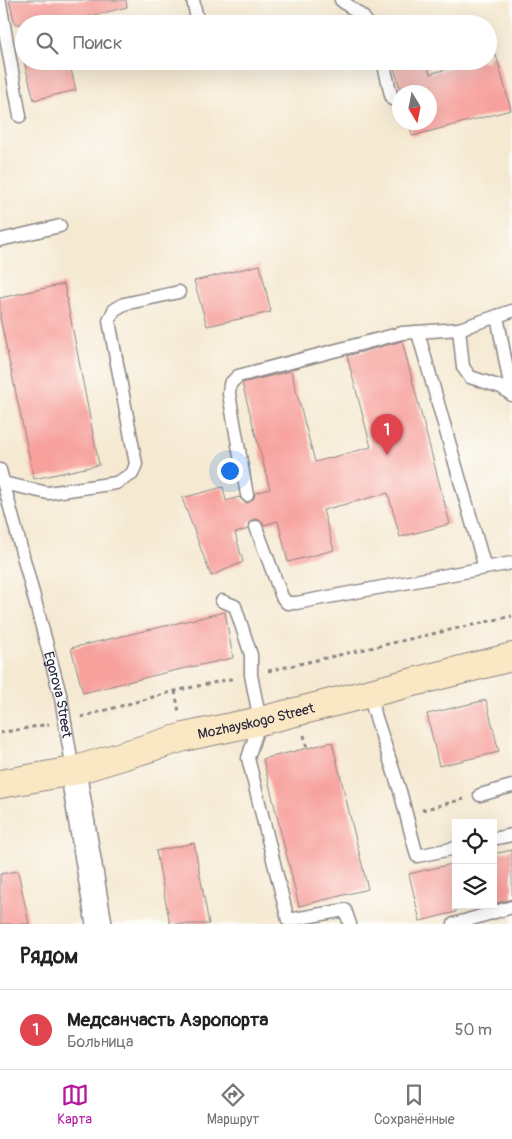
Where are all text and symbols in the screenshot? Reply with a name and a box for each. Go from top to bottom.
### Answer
search box [15,15,497,70]
icon: search [33,29,61,57]
text: Поиск [73,31,123,55]
north arrow [392,85,437,130]
pin: 1 [371,414,403,455]
your location [217,458,243,484]
street label: Egorova Street [40,649,76,739]
street label: Mozhayskogo Street [196,699,316,742]
map controls [452,819,497,909]
button: locate [452,819,497,864]
button: layers [452,864,497,909]
text: Рядом [20,943,78,970]
text: Медсанчасть Аэропорта [67,1008,268,1032]
text: 1 [33,1020,39,1040]
text: 50 m [455,1020,492,1040]
text: Больница [67,1032,134,1052]
tab: Карта [57,1081,92,1128]
tab: Маршрут [207,1081,259,1128]
tab: Сохранённые [374,1081,455,1128]

